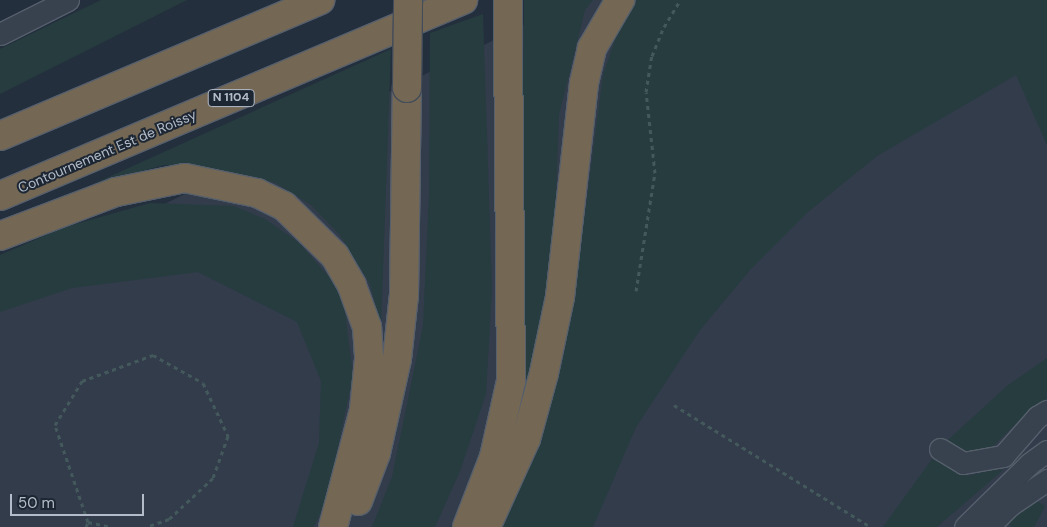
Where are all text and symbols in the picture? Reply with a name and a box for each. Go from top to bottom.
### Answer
road number: N 1104 [207,89,255,108]
street label: Contournement Est de Roissy [15,106,199,196]
scale bar [12,484,146,516]
text: 50 m [18,493,55,513]

